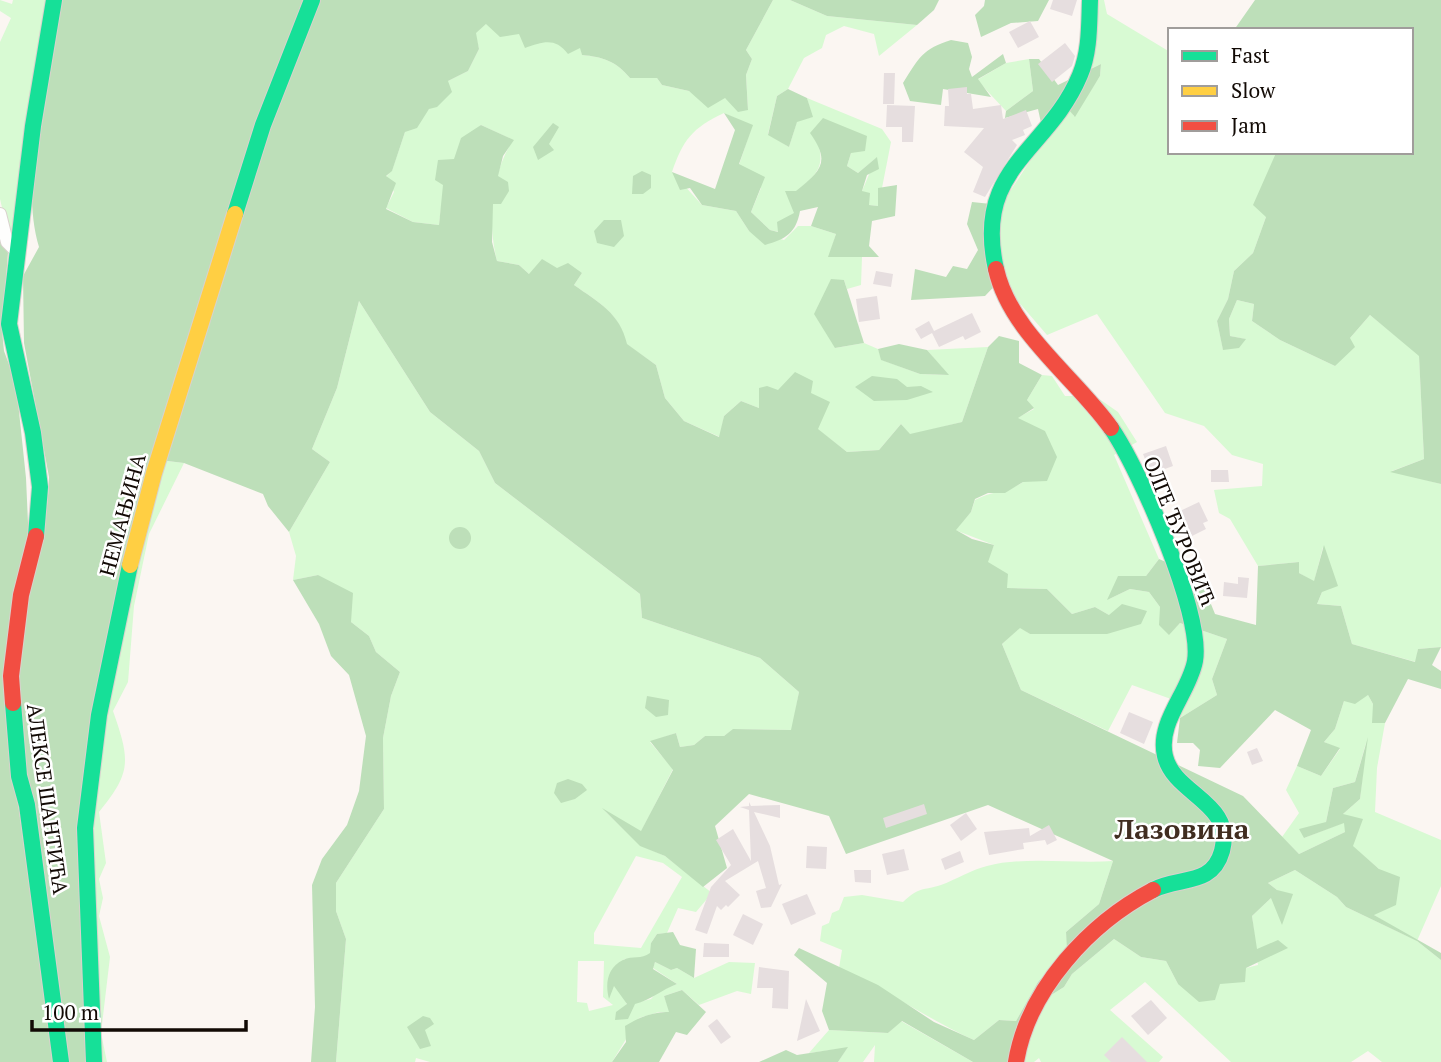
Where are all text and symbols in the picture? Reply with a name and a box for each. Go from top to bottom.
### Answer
legend [1168,28,1413,154]
text: Fast [1231,41,1270,69]
text: Slow [1231,76,1276,104]
text: Jam [1231,111,1267,139]
street label: НЕМАЊИНА [92,450,152,579]
street label: ОЛГЕ ЂУРОВИЋ [1137,452,1223,610]
street label: АЛЕКСЕ ШАНТИЋА [21,702,75,897]
district label: Лазовина [1114,810,1250,847]
scale bar [32,988,245,1032]
text: 100 m [42,998,99,1026]

